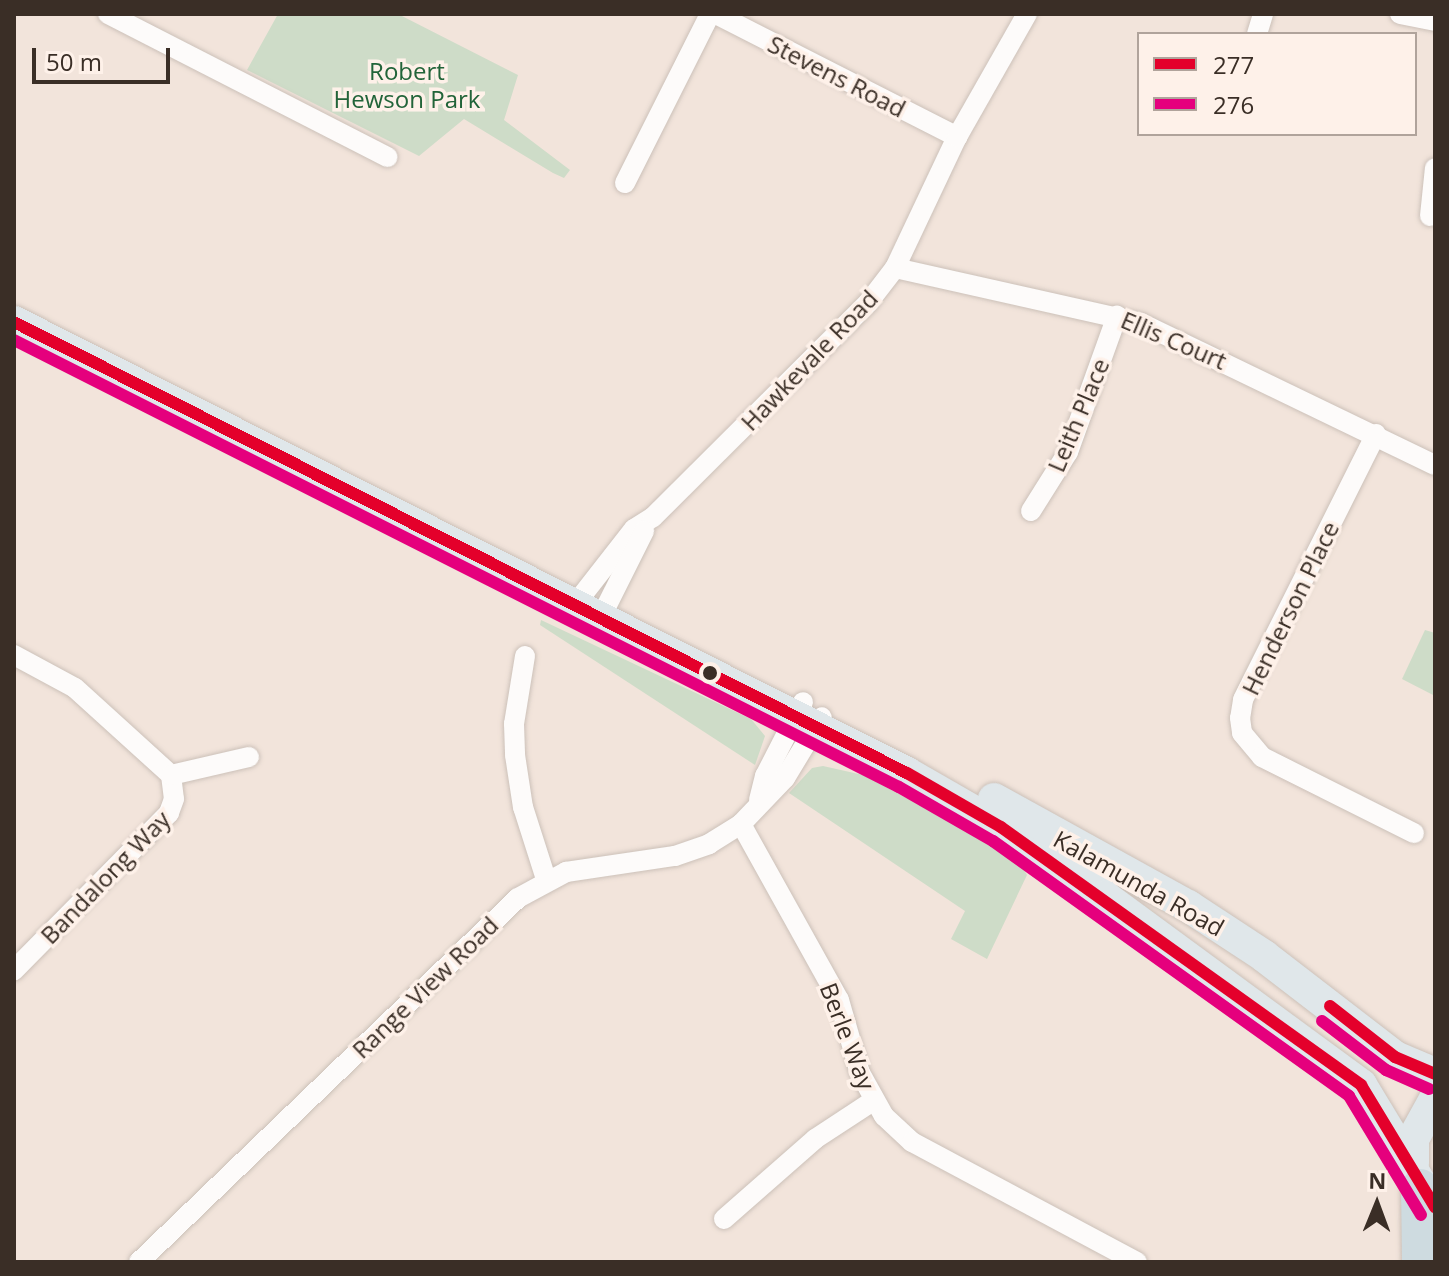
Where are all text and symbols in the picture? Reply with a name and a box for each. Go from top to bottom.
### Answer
street label: Stevens Road [763,29,911,123]
scale bar [36,32,174,82]
legend [1137,32,1417,136]
text: 50 m [46,45,102,78]
text: 277 [1213,48,1254,81]
park label: Robert Hewson Park [334,57,480,113]
text: 276 [1213,88,1254,121]
street label: Hawkevale Road [735,284,883,436]
street label: Ellis Court [1117,305,1231,375]
street label: Leith Place [1041,354,1115,476]
street label: Henderson Place [1236,517,1344,699]
unlabelled marker [702,665,718,681]
street label: Bandalong Way [34,805,176,949]
street label: Kalamunda Road [1049,824,1229,942]
street label: Range View Road [346,910,504,1064]
street label: Berle Way [814,979,882,1093]
north arrow [1337,1164,1417,1244]
text: N [1368,1165,1387,1195]

